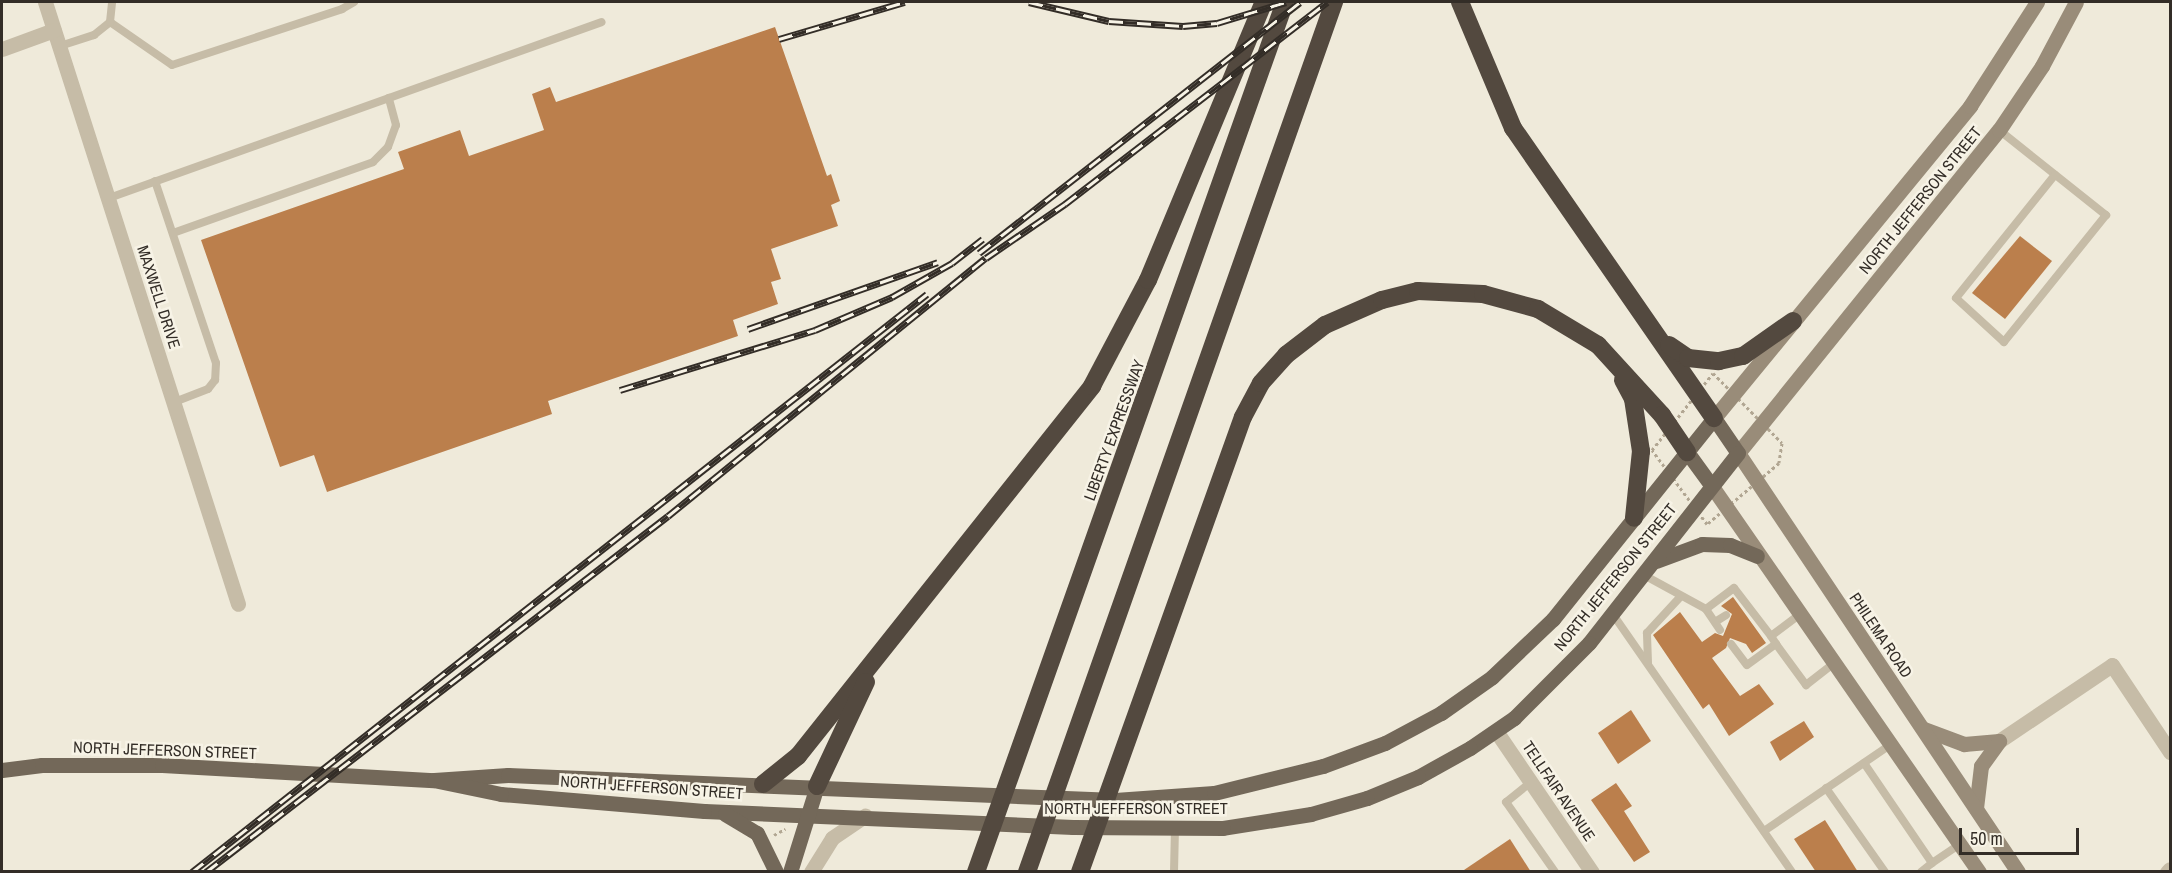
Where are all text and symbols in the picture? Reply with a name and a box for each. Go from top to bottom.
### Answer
street label: NORTH JEFFERSON STREET [1855,123,1985,277]
street label: MAXWELL DRIVE [133,243,185,351]
street label: LIBERTY EXPRESSWAY [1080,357,1148,503]
street label: NORTH JEFFERSON STREET [1550,500,1680,654]
street label: PHILEMA ROAD [1845,589,1917,681]
street label: NORTH JEFFERSON STREET [73,737,257,763]
street label: TELLFAIR AVENUE [1518,737,1600,845]
street label: NORTH JEFFERSON STREET [560,771,744,803]
street label: NORTH JEFFERSON STREET [1044,798,1228,818]
scale bar [1962,816,2082,854]
text: 50 m [1970,826,2003,851]

